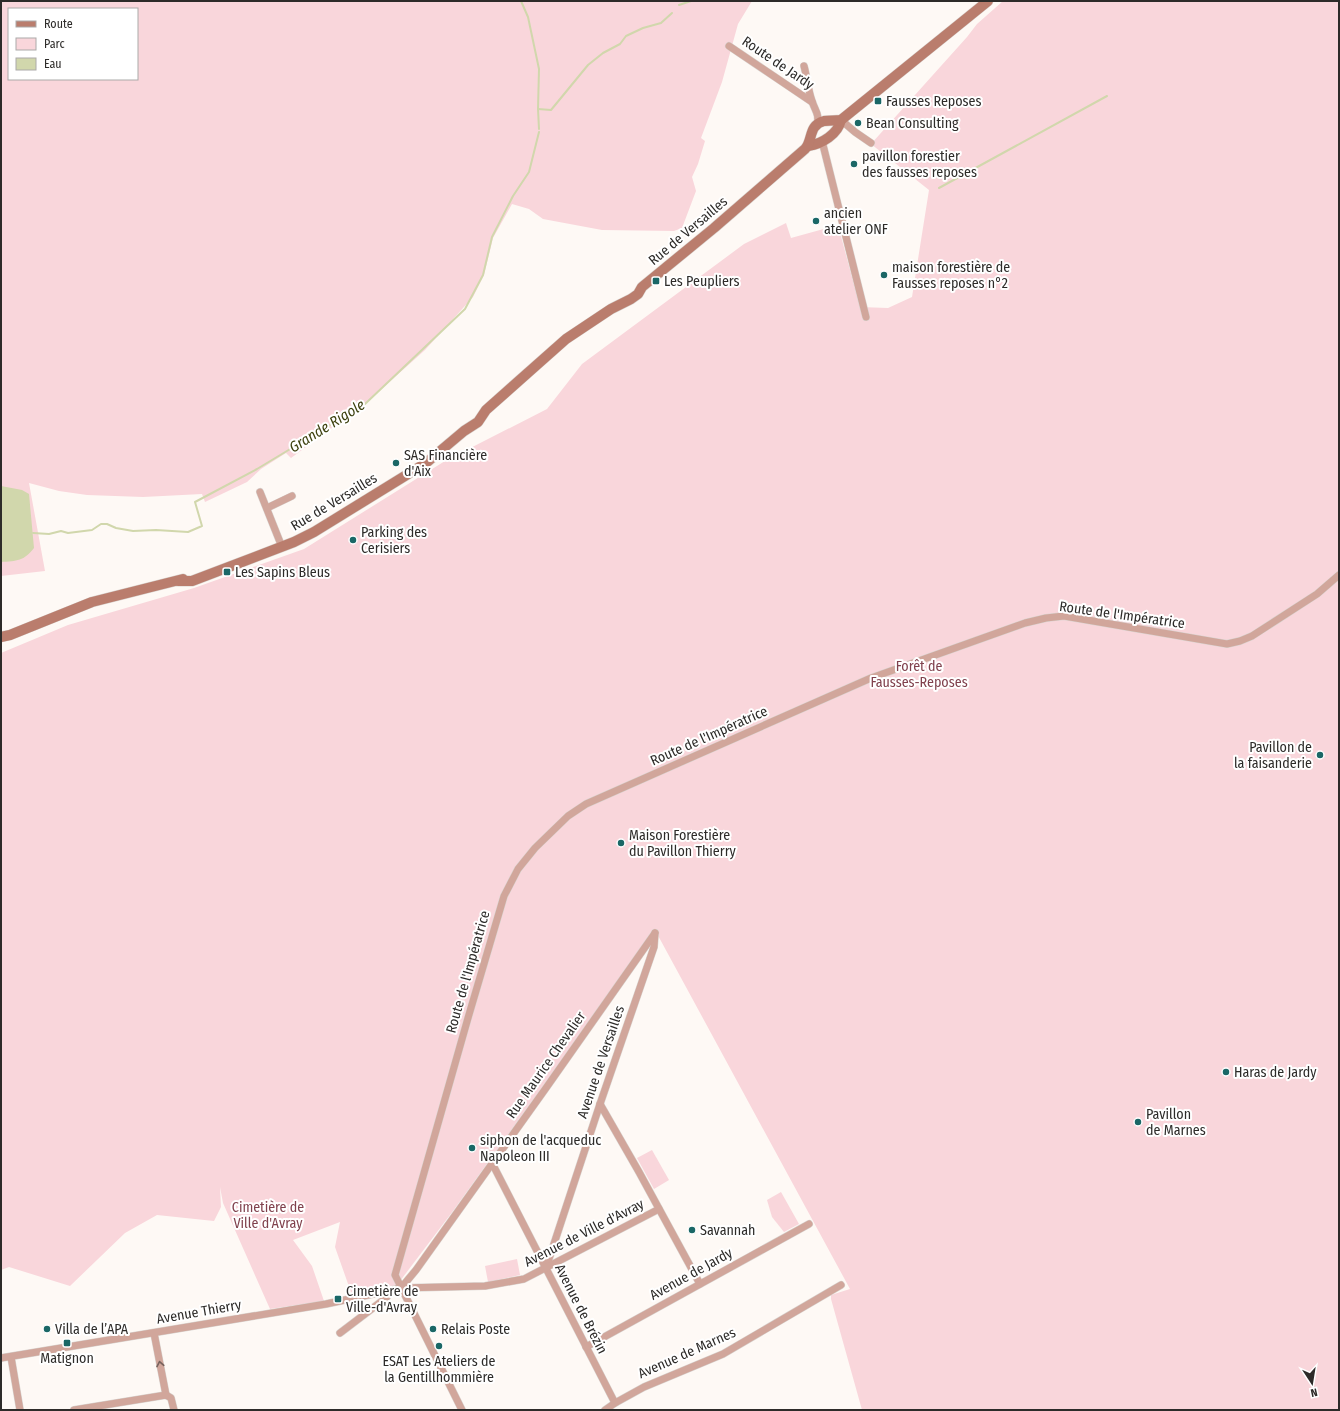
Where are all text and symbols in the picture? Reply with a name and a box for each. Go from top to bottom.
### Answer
legend [8,8,138,80]
text: Route [44,17,73,31]
street label: Route de Jardy [739,33,818,94]
text: Parc [44,37,65,51]
text: Eau [44,57,62,71]
place label: Fausses Reposes [886,93,982,110]
marker: Fausses Reposes [873,96,883,106]
place label: Bean Consulting [866,115,959,132]
marker: Bean Consulting [853,118,863,128]
place label: pavillon forestier des fausses reposes [862,148,977,181]
marker: pavillon forestier des fausses reposes [849,159,859,169]
street label: Rue de Versailles [645,193,731,269]
place label: ancien atelier ONF [824,205,888,238]
marker: ancien atelier ONF [811,216,821,226]
place label: maison forestière de Fausses reposes n°2 [892,259,1010,292]
marker: maison forestière de Fausses reposes n°2 [879,270,889,280]
place label: Les Peupliers [664,273,739,290]
marker: Les Peupliers [651,276,661,286]
water label: Grande Rigole [286,396,368,456]
place label: SAS Financière d'Aix [404,447,487,480]
marker: SAS Financière d'Aix [391,458,401,468]
street label: Rue de Versailles [288,470,380,534]
place label: Parking des Cerisiers [361,524,427,557]
marker: Parking des Cerisiers [348,535,358,545]
place label: Les Sapins Bleus [235,564,330,581]
marker: Les Sapins Bleus [222,567,232,577]
street label: Route de l'Impératrice [1058,598,1186,632]
park label: Forêt de Fausses-Reposes [870,658,968,691]
street label: Route de l'Impératrice [648,702,770,769]
place label: Pavillon de la faisanderie [1234,739,1312,772]
marker: Pavillon de la faisanderie [1315,750,1325,760]
place label: Maison Forestière du Pavillon Thierry [629,827,737,860]
marker: Maison Forestière du Pavillon Thierry [616,838,626,848]
street label: Route de l'Impératrice [442,909,494,1035]
street label: Avenue de Versailles [574,1003,628,1121]
street label: Rue Maurice Chevalier [503,1008,589,1122]
place label: Haras de Jardy [1234,1064,1317,1081]
marker: Haras de Jardy [1221,1067,1231,1077]
place label: Pavillon de Marnes [1146,1106,1206,1139]
marker: Pavillon de Marnes [1133,1117,1143,1127]
place label: siphon de l'acqueduc Napoleon III [480,1132,601,1165]
marker: siphon de l'acqueduc Napoleon III [467,1143,477,1153]
street label: Avenue de Ville d'Avray [521,1195,647,1271]
park label: Cimetière de Ville d'Avray [232,1199,304,1232]
place label: Savannah [700,1222,755,1239]
marker: Savannah [687,1225,697,1235]
street label: Avenue de Jardy [647,1244,736,1304]
street label: Avenue de Brézin [551,1261,611,1357]
place label: Cimetière de Ville-d'Avray [346,1283,419,1316]
marker: Cimetière de Ville-d'Avray [333,1294,343,1304]
street label: Avenue Thierry [155,1296,243,1328]
place label: Villa de l’APA [55,1321,129,1338]
place label: Relais Poste [441,1321,510,1338]
marker: Villa de l’APA [42,1324,52,1334]
marker: Relais Poste [428,1324,438,1334]
street label: Avenue de Marnes [636,1324,738,1382]
marker: Matignon [62,1338,72,1348]
marker: ESAT Les Ateliers de la Gentillhommière [434,1341,444,1351]
place label: Matignon [40,1350,94,1367]
place label: ESAT Les Ateliers de la Gentillhommière [383,1353,496,1386]
one-way arrow [156,1361,165,1367]
north arrow [1292,1363,1332,1403]
text: N [1309,1385,1319,1399]

